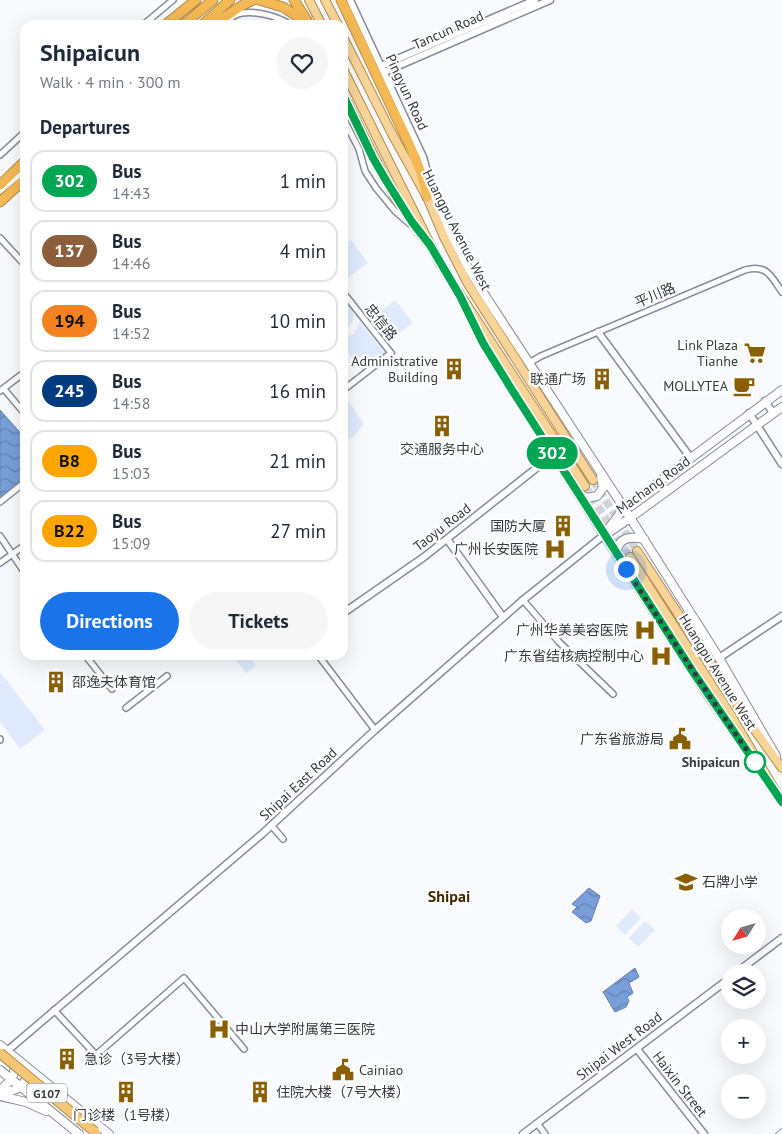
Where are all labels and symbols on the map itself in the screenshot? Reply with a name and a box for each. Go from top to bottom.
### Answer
street label: Tancun Road [410,6,486,54]
street label: Pingyun Road [382,51,432,133]
street label: Huangpu Avenue West [419,166,495,294]
street label: 平川路 [632,279,678,311]
street label: 忠信路 [361,300,401,344]
place label: Link Plaza Tianhe [677,336,738,370]
supermarket icon: Link Plaza Tianhe [742,340,768,366]
place label: Administrative Building [351,352,438,386]
building icon: Administrative Building [441,356,467,382]
building icon: 联通广场 [589,366,615,392]
place label: 联通广场 [530,370,586,388]
cafe icon: MOLLYTEA [731,373,757,399]
place label: MOLLYTEA [663,377,729,395]
building icon: 交通服务中心 [429,413,455,439]
line badge: 302 [523,437,581,469]
place label: 交通服务中心 [400,440,484,458]
street label: Machang Road [612,452,694,518]
street label: Taoyu Road [410,499,474,555]
building icon: 国防大厦 [550,513,576,539]
place label: 国防大厦 [490,517,546,535]
hospital icon: 广州长安医院 [542,536,568,562]
place label: 广州长安医院 [454,540,538,558]
your location [614,557,639,582]
street label: Huangpu Avenue West [675,611,761,734]
hospital icon: 广州华美美容医院 [632,617,658,643]
place label: 广州华美美容医院 [516,621,628,639]
hospital icon: 广东省结核病控制中心 [648,643,674,669]
place label: 广东省结核病控制中心 [504,647,644,665]
building icon: 邵逸夫体育馆 [43,669,69,695]
place label: 邵逸夫体育馆 [72,673,156,691]
public building icon: 广东省旅游局 [667,726,693,752]
place label: 广东省旅游局 [580,730,664,748]
street label: Shipai East Road [256,744,340,824]
marker: Shipaicun [744,751,766,773]
place label: Shipaicun [682,753,740,771]
school or university icon: 石牌小学 [673,869,699,895]
place label: 石牌小学 [702,873,758,891]
district label: Shipai [428,886,470,906]
north arrow [721,909,766,954]
street label: Shipai West Road [573,1008,665,1084]
hospital icon: 中山大学附属第三医院 [206,1016,232,1042]
place label: 中山大学附属第三医院 [235,1020,375,1038]
building icon: 急诊（3号大楼） [54,1046,80,1072]
street label: Haixin Street [649,1048,711,1121]
place label: 急诊（3号大楼） [84,1050,190,1068]
public building icon: Cainiao [330,1057,356,1083]
place label: Cainiao [359,1061,403,1079]
building icon: 门诊楼（1号楼） [113,1079,139,1105]
building icon: 住院大楼（7号大楼） [247,1079,273,1105]
place label: 住院大楼（7号大楼） [276,1083,410,1101]
road number: G107 [27,1084,67,1102]
place label: 门诊楼（1号楼） [73,1106,179,1124]

